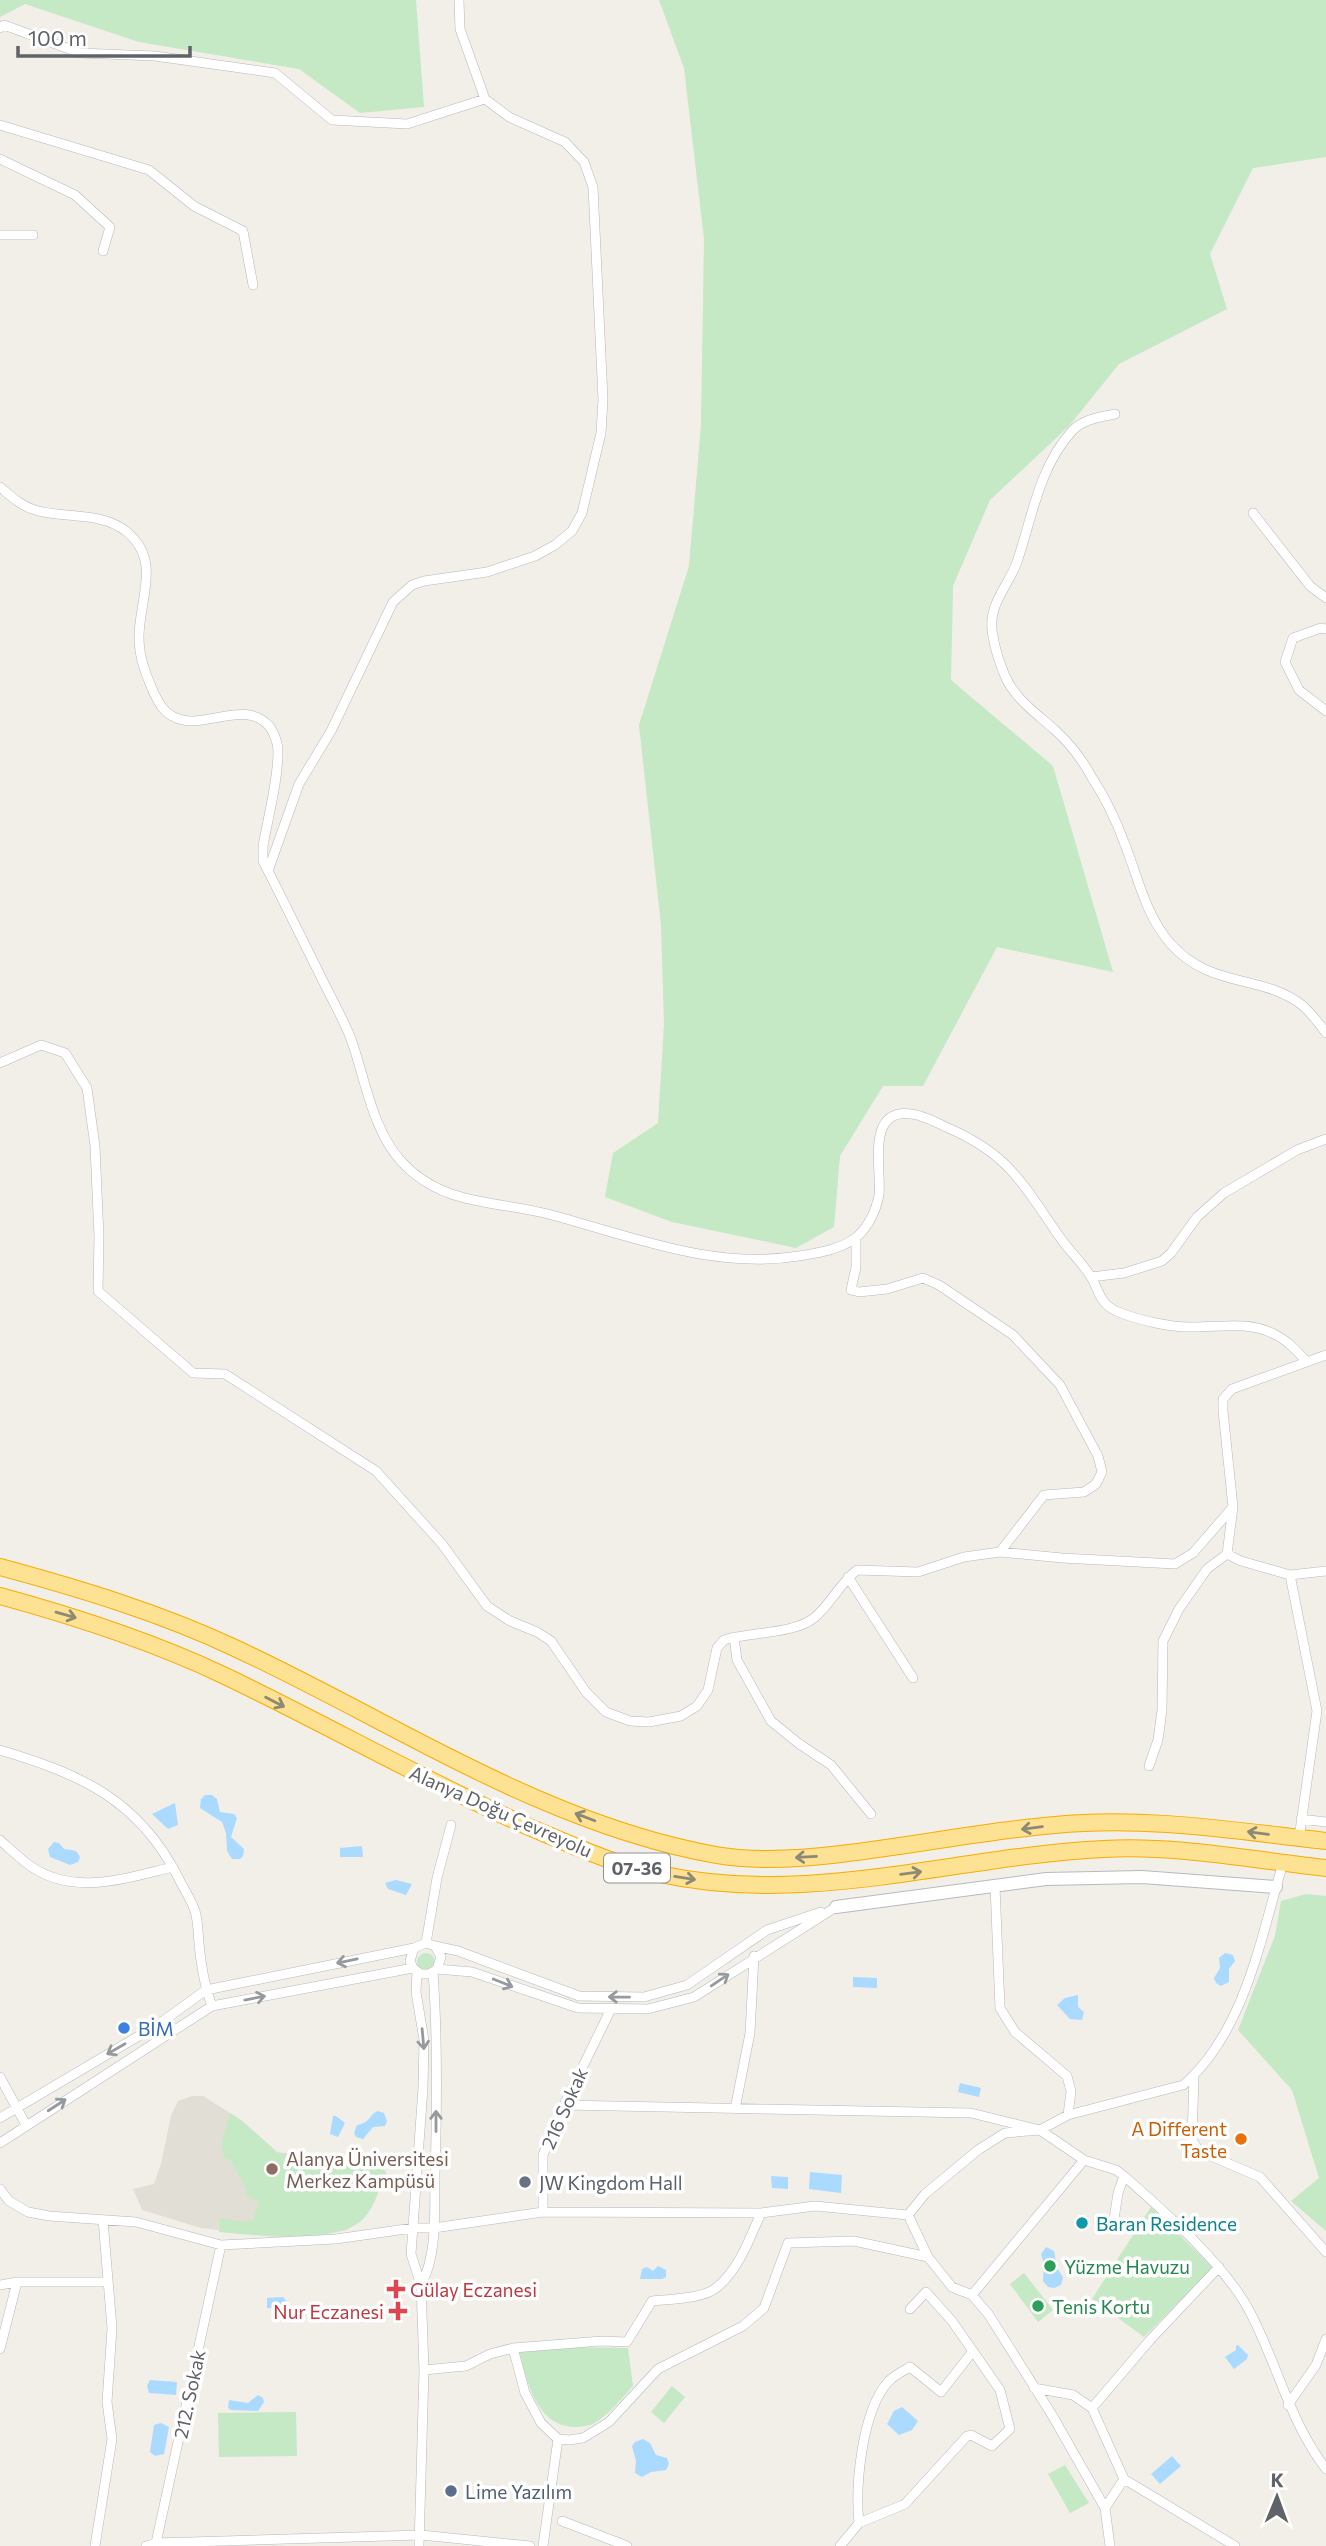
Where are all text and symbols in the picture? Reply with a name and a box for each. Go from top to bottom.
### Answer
scale bar [18,14,189,58]
text: 100 m [28,25,87,50]
one-way arrow [54,1609,76,1622]
one-way arrow [264,1695,285,1709]
street label: Alanya Doğu Çevreyolu [406,1760,596,1862]
one-way arrow [574,1810,596,1822]
one-way arrow [1021,1822,1044,1835]
one-way arrow [1247,1827,1270,1840]
one-way arrow [795,1851,818,1864]
road number: 07-36 [604,1854,670,1882]
one-way arrow [900,1866,922,1879]
one-way arrow [673,1872,696,1885]
one-way arrow [336,1955,359,1969]
one-way arrow [709,1972,729,1986]
one-way arrow [492,1978,513,1991]
one-way arrow [243,1990,266,2004]
one-way arrow [608,1990,631,2003]
place label: BİM [138,2017,174,2040]
marker: BİM [116,2020,132,2036]
one-way arrow [417,2027,430,2050]
one-way arrow [106,2042,126,2056]
street label: 216 Sokak [536,2064,592,2152]
one-way arrow [47,2098,66,2113]
one-way arrow [429,2110,443,2133]
place label: A Different Taste [1131,2117,1227,2162]
marker: A Different Taste [1233,2131,1249,2147]
place label: Alanya Üniversitesi Merkez Kampüsü [286,2147,449,2192]
marker: Alanya Üniversitesi Merkez Kampüsü [264,2161,280,2177]
place label: JW Kingdom Hall [539,2171,683,2194]
marker: JW Kingdom Hall [517,2174,533,2190]
place label: Baran Residence [1096,2212,1237,2235]
marker: Baran Residence [1074,2215,1090,2231]
place label: Yüzme Havuzu [1064,2255,1190,2278]
marker: Yüzme Havuzu [1042,2258,1058,2274]
place label: Gülay Eczanesi [410,2278,537,2301]
marker: Gülay Eczanesi [388,2281,404,2297]
place label: Tenis Kortu [1052,2295,1150,2318]
marker: Tenis Kortu [1030,2298,1046,2314]
place label: Nur Eczanesi [273,2300,384,2323]
marker: Nur Eczanesi [390,2303,406,2319]
street label: 212. Sokak [168,2347,210,2441]
north arrow [1242,2462,1312,2532]
text: K [1270,2468,1284,2491]
place label: Lime Yazılım [465,2480,572,2503]
marker: Lime Yazılım [443,2483,459,2499]

